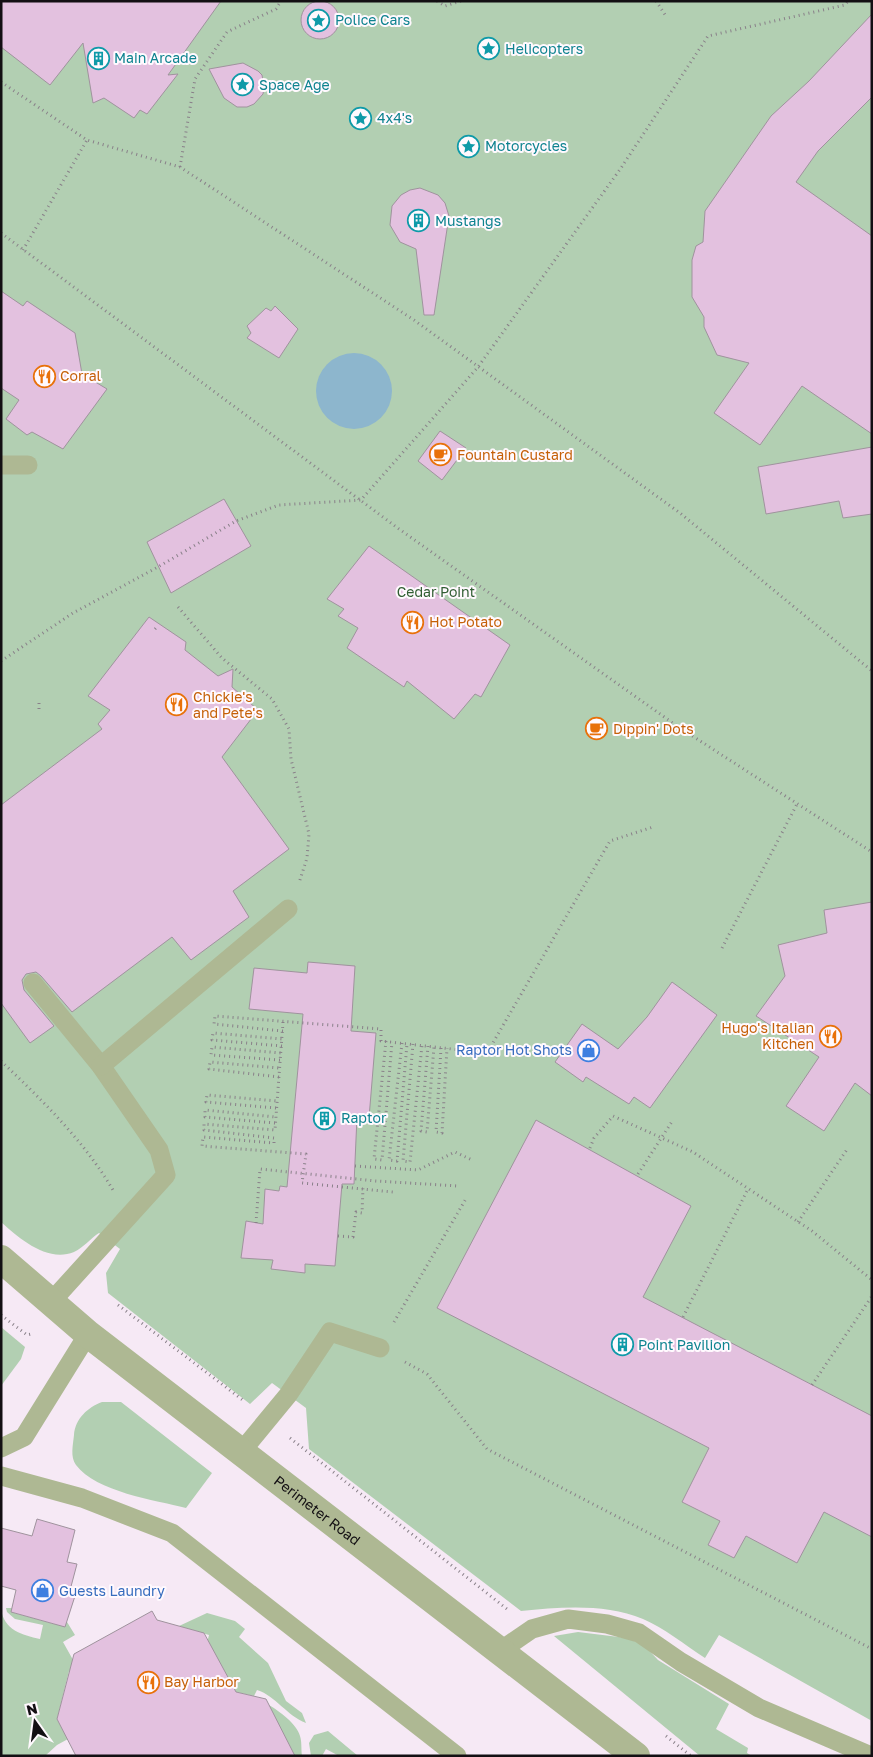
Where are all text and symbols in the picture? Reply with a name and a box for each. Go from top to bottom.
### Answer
place icon: Police Cars [307,8,331,32]
place label: Police Cars [335,11,410,28]
place icon: Helicopters [477,37,501,61]
place label: Helicopters [505,40,583,57]
building icon: Main Arcade [86,46,110,70]
place label: Main Arcade [114,49,197,66]
place icon: Space Age [231,73,255,97]
place label: Space Age [259,76,330,93]
place icon: 4x4's [349,106,373,130]
place label: 4x4's [377,109,412,126]
place icon: Motorcycles [457,134,481,158]
place label: Motorcycles [485,137,567,154]
building icon: Mustangs [407,209,431,233]
place label: Mustangs [435,212,501,229]
restaurant icon: Corral [32,364,56,388]
place label: Corral [60,367,101,384]
cafe icon: Fountain Custard [429,443,453,467]
place label: Fountain Custard [457,446,573,463]
park label: Cedar Point [397,583,475,600]
restaurant icon: Hot Potato [401,610,425,634]
place label: Hot Potato [429,613,502,630]
place label: Chickie's and Pete's [193,688,263,721]
restaurant icon: Chickie's and Pete's [165,693,189,717]
cafe icon: Dippin' Dots [585,717,609,741]
place label: Dippin' Dots [613,720,694,737]
place label: Hugo's Italian Kitchen [721,1019,814,1052]
restaurant icon: Hugo's Italian Kitchen [818,1024,842,1048]
shop icon: Raptor Hot Shots [576,1038,600,1062]
place label: Raptor Hot Shots [456,1041,572,1058]
building icon: Raptor [313,1106,337,1130]
place label: Raptor [341,1109,387,1126]
building icon: Point Pavilion [610,1333,634,1357]
place label: Point Pavilion [638,1336,730,1353]
street label: Perimeter Road [271,1472,364,1548]
shop icon: Guests Laundry [31,1579,55,1603]
place label: Guests Laundry [59,1582,165,1599]
restaurant icon: Bay Harbor [136,1670,160,1694]
place label: Bay Harbor [164,1673,239,1690]
north arrow [10,1697,60,1747]
text: N [25,1699,39,1718]

